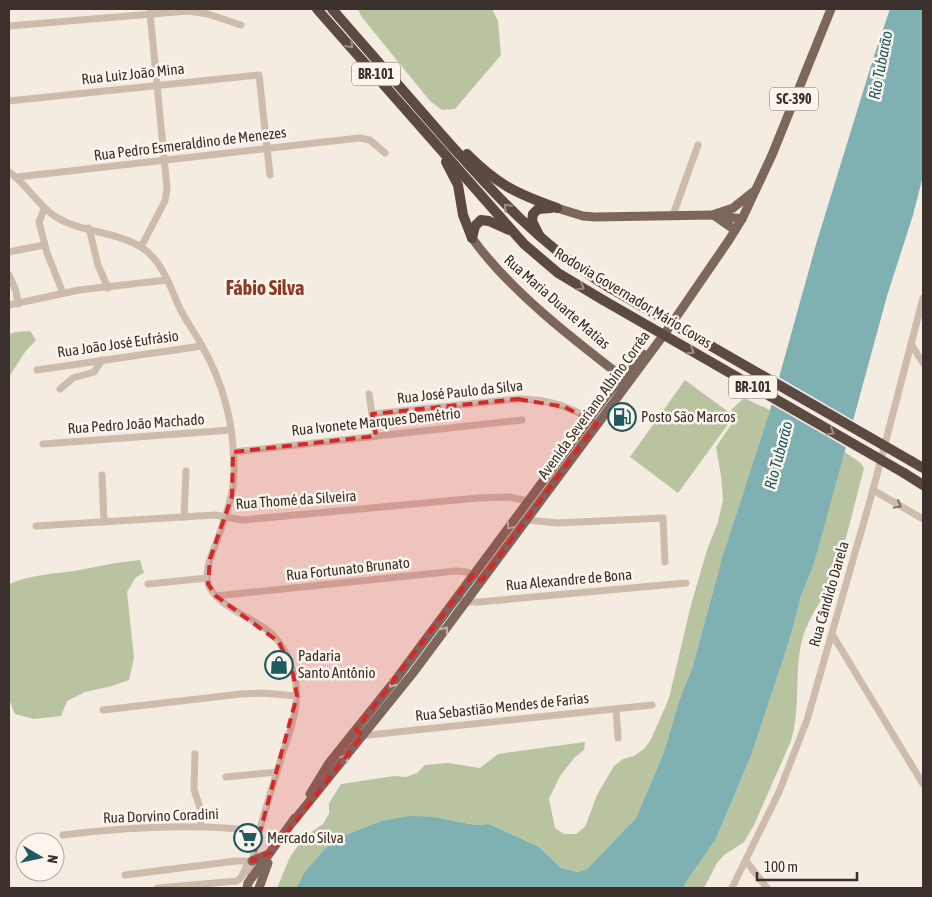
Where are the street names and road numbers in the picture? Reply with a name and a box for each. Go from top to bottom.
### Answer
street label: Rua Luiz João Mina [81,60,185,87]
road number: BR-101 [352,62,400,86]
road number: SC-390 [770,88,818,110]
street label: Rua Pedro Esmeraldino de Menezes [93,123,287,164]
street label: Rodovia Governador Mário Covas [552,244,715,351]
street label: Rua Maria Duarte Matias [501,251,614,352]
street label: Rua João José Eufrásio [56,327,180,360]
street label: Avenida Severiano Albino Corrêa [534,327,653,482]
street label: Rua José Paulo da Silva [396,376,524,407]
road number: BR-101 [729,376,777,398]
street label: Rua Ivonete Marques Demétrio [291,404,461,439]
street label: Rua Pedro João Machado [67,410,205,437]
street label: Rua Thomé da Silveira [235,487,357,512]
street label: Rua Cândido Darela [805,539,852,649]
street label: Rua Fortunato Brunato [285,554,411,583]
street label: Rua Alexandre de Bona [505,566,633,593]
street label: Rua Sebastião Mendes de Farias [414,689,590,724]
street label: Rua Dorvino Coradini [103,805,219,826]

